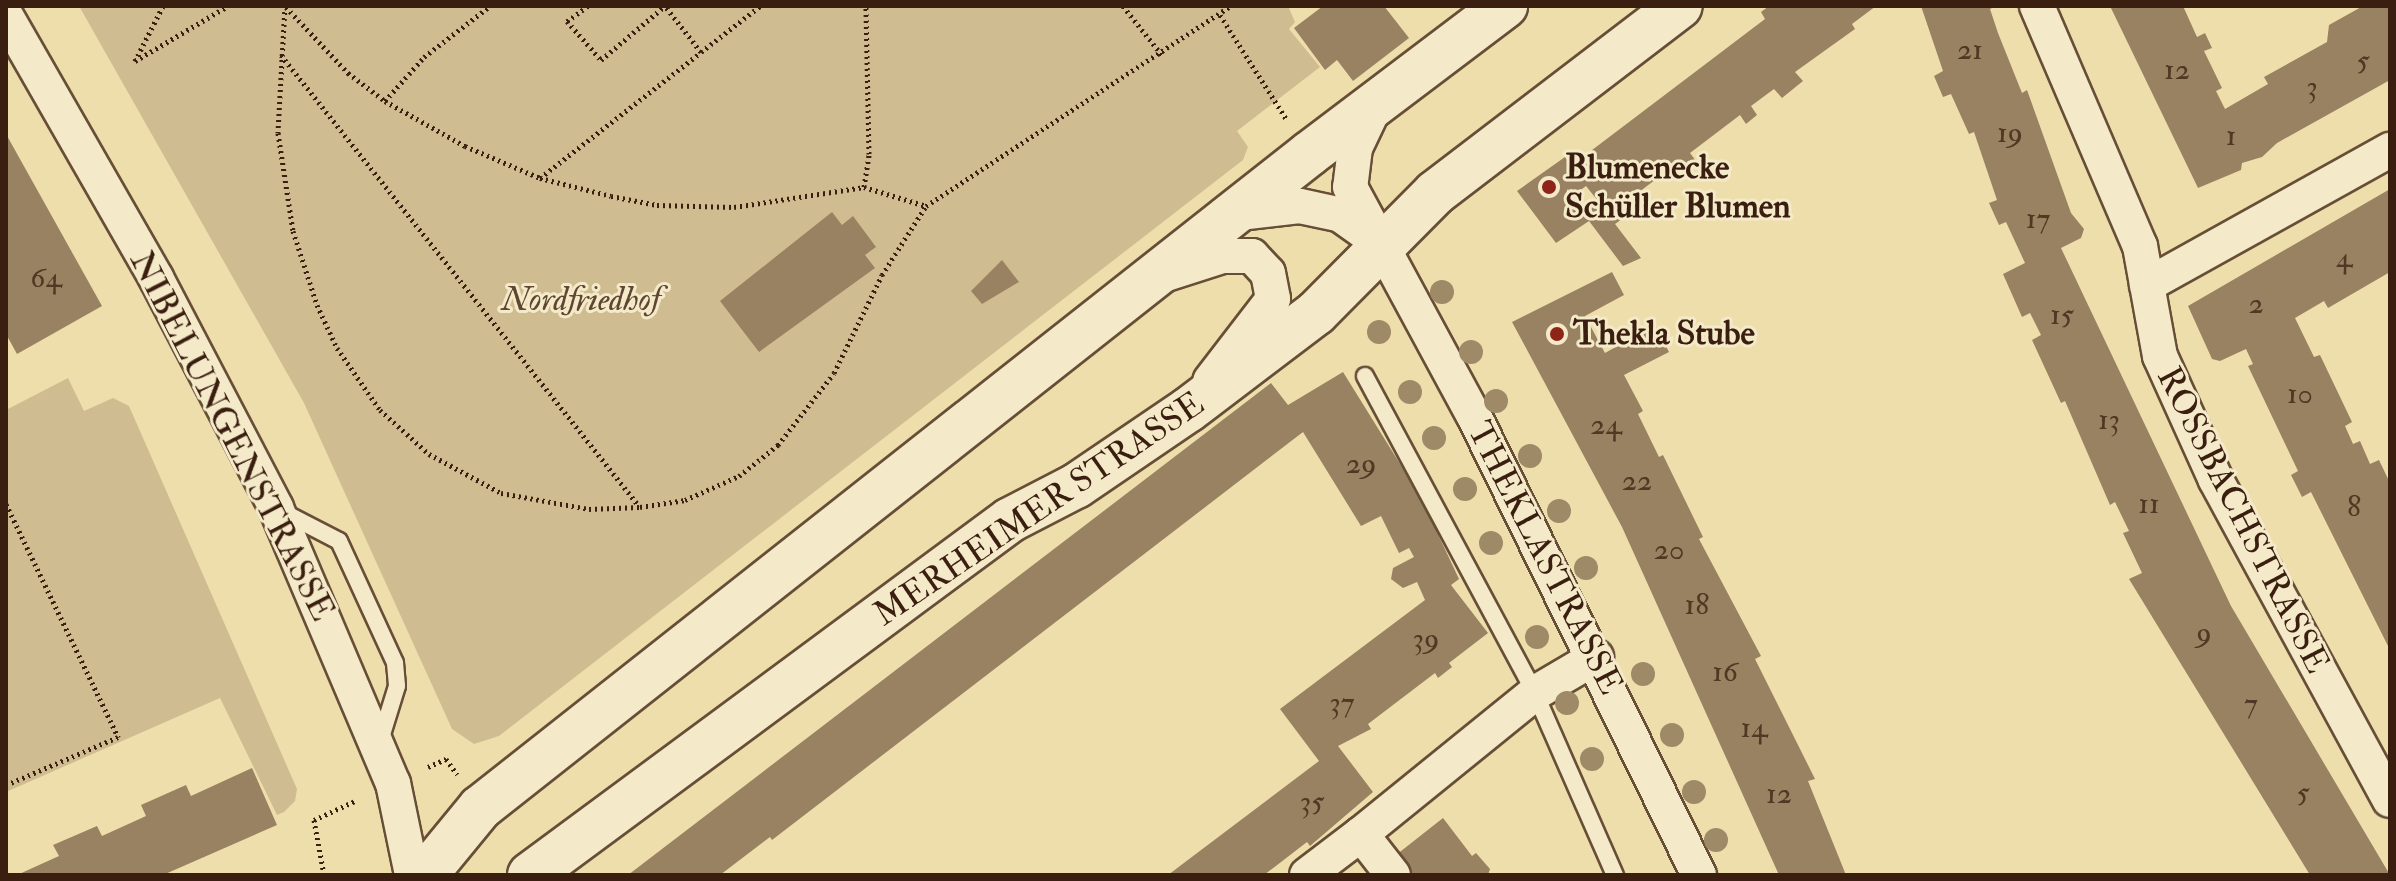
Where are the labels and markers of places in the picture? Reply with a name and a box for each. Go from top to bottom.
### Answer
place label: Blumenecke Schüller Blumen [1565,147,1790,226]
marker: Blumenecke Schüller Blumen [1540,178,1558,196]
place label: Thekla Stube [1573,314,1755,354]
marker: Thekla Stube [1548,325,1566,343]

